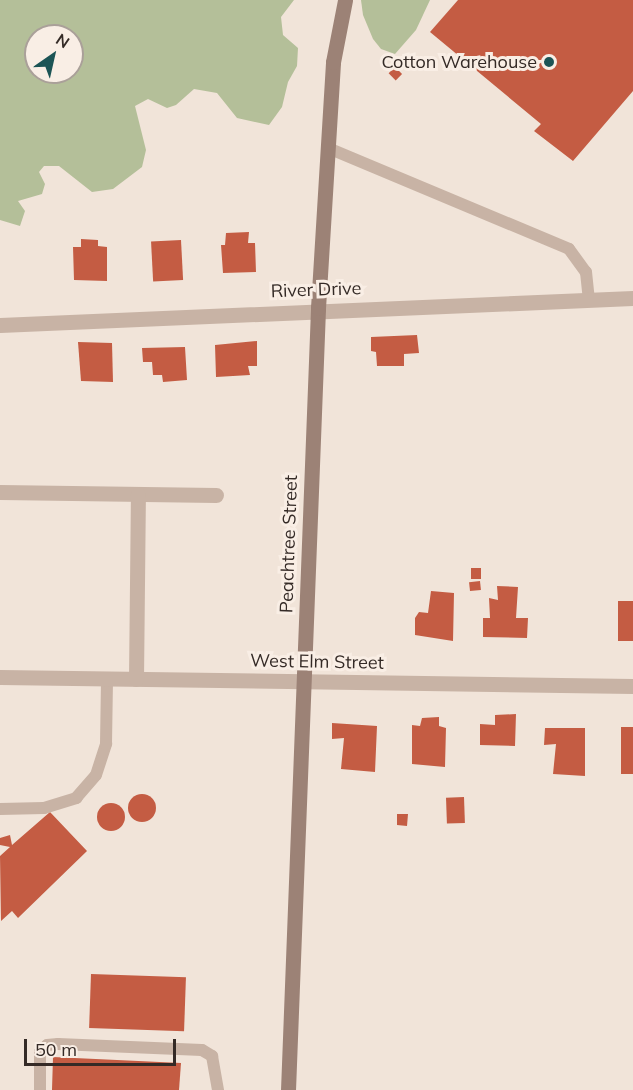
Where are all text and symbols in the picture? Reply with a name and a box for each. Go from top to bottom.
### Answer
north arrow [24,24,84,84]
text: N [52,29,74,52]
place label: Cotton Warehouse [381,51,537,73]
marker: Cotton Warehouse [542,55,556,69]
street label: River Drive [270,278,362,302]
street label: Peachtree Street [276,475,302,613]
street label: West Elm Street [250,650,384,674]
scale bar [27,1027,178,1065]
text: 50 m [35,1038,77,1061]

